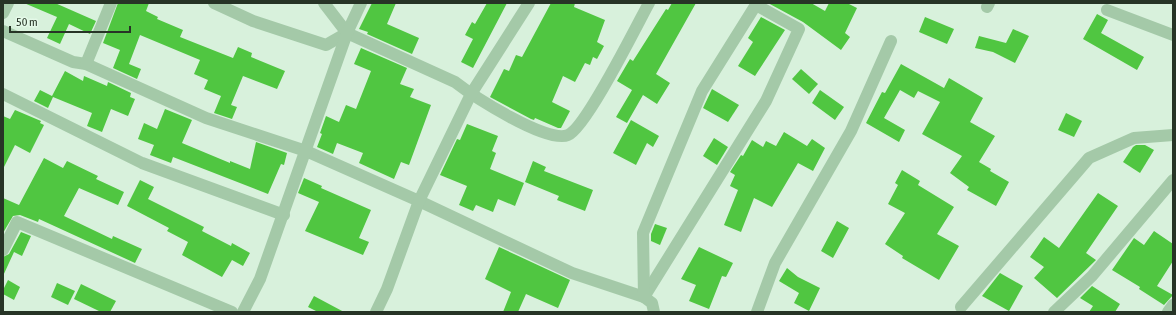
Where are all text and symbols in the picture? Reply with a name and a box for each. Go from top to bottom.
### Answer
scale bar [10,8,130,34]
text: 50 m [16,15,38,29]

